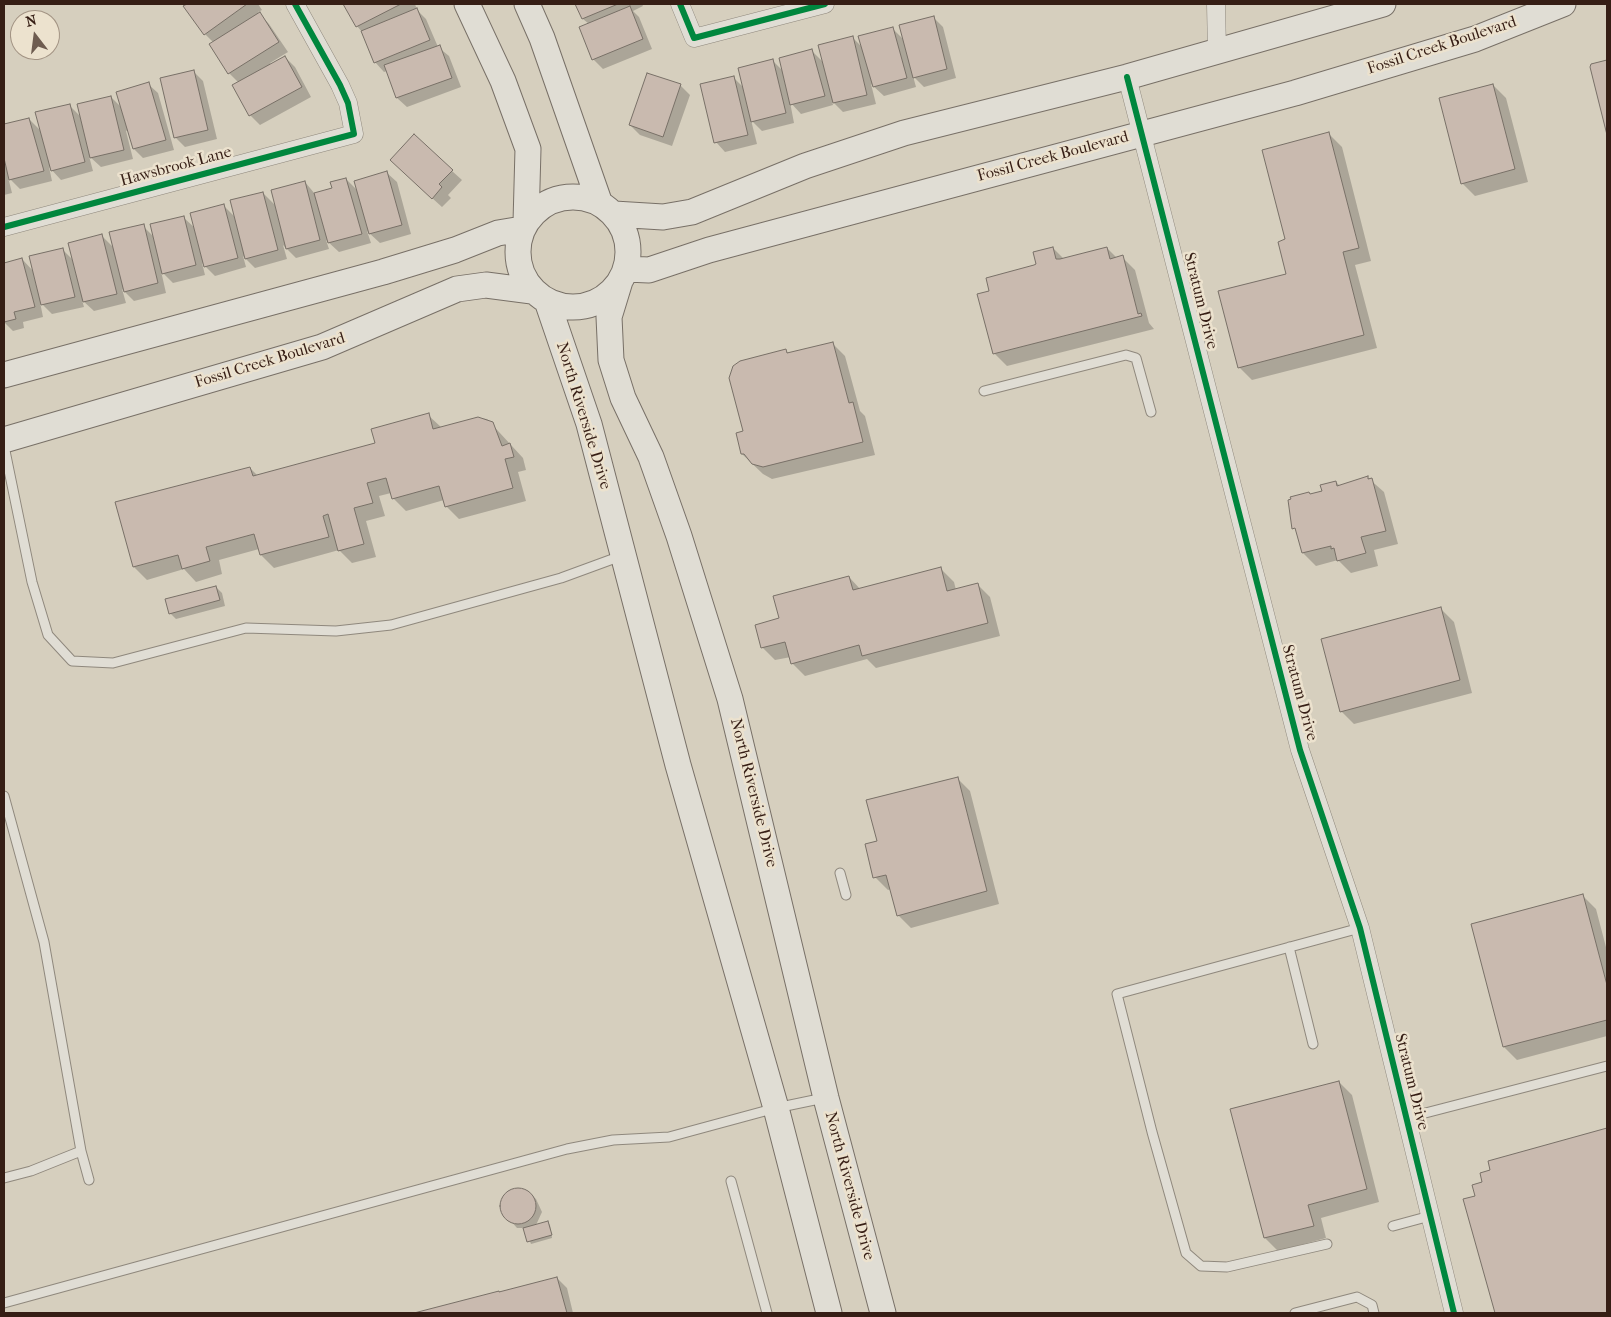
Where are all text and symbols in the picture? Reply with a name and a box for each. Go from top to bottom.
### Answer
north arrow [10,10,60,60]
text: N [24,11,39,31]
street label: Fossil Creek Boulevard [1365,13,1519,79]
street label: Fossil Creek Boulevard [975,128,1131,186]
street label: Hawsbrook Lane [118,143,234,191]
street label: Stratum Drive [1179,251,1221,351]
street label: Fossil Creek Boulevard [193,329,347,393]
street label: North Riverside Drive [551,340,615,492]
street label: Stratum Drive [1277,643,1321,743]
street label: North Riverside Drive [725,716,781,870]
street label: Stratum Drive [1390,1032,1432,1132]
street label: North Riverside Drive [820,1110,878,1262]

